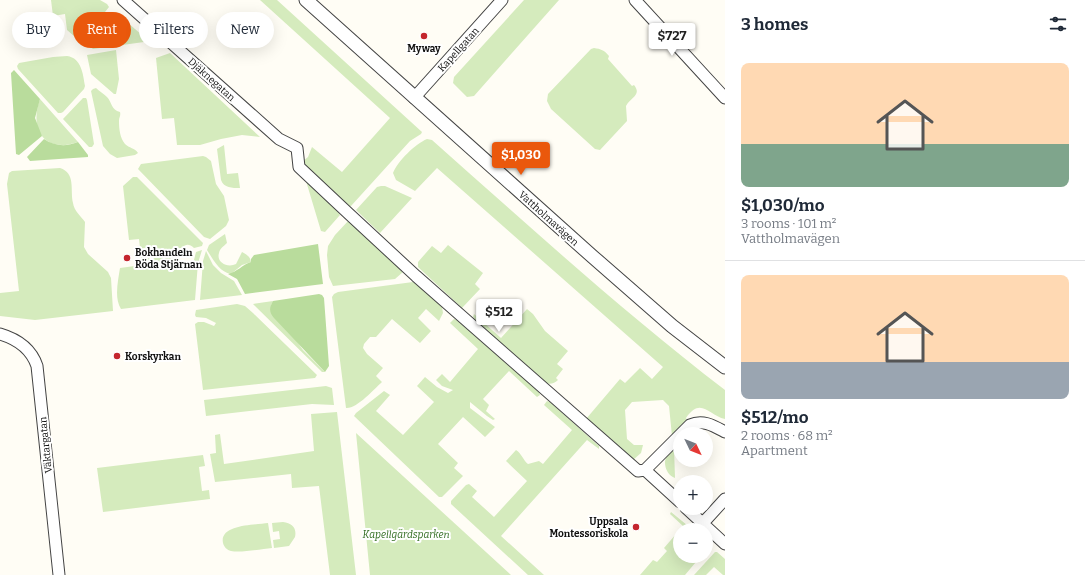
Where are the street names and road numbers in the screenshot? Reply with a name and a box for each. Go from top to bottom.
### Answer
street label: Kapellgatan [436,25,482,74]
street label: Djäknegatan [185,56,238,104]
street label: Vattholmavägen [516,189,581,249]
street label: Väktargatan [37,415,55,474]

